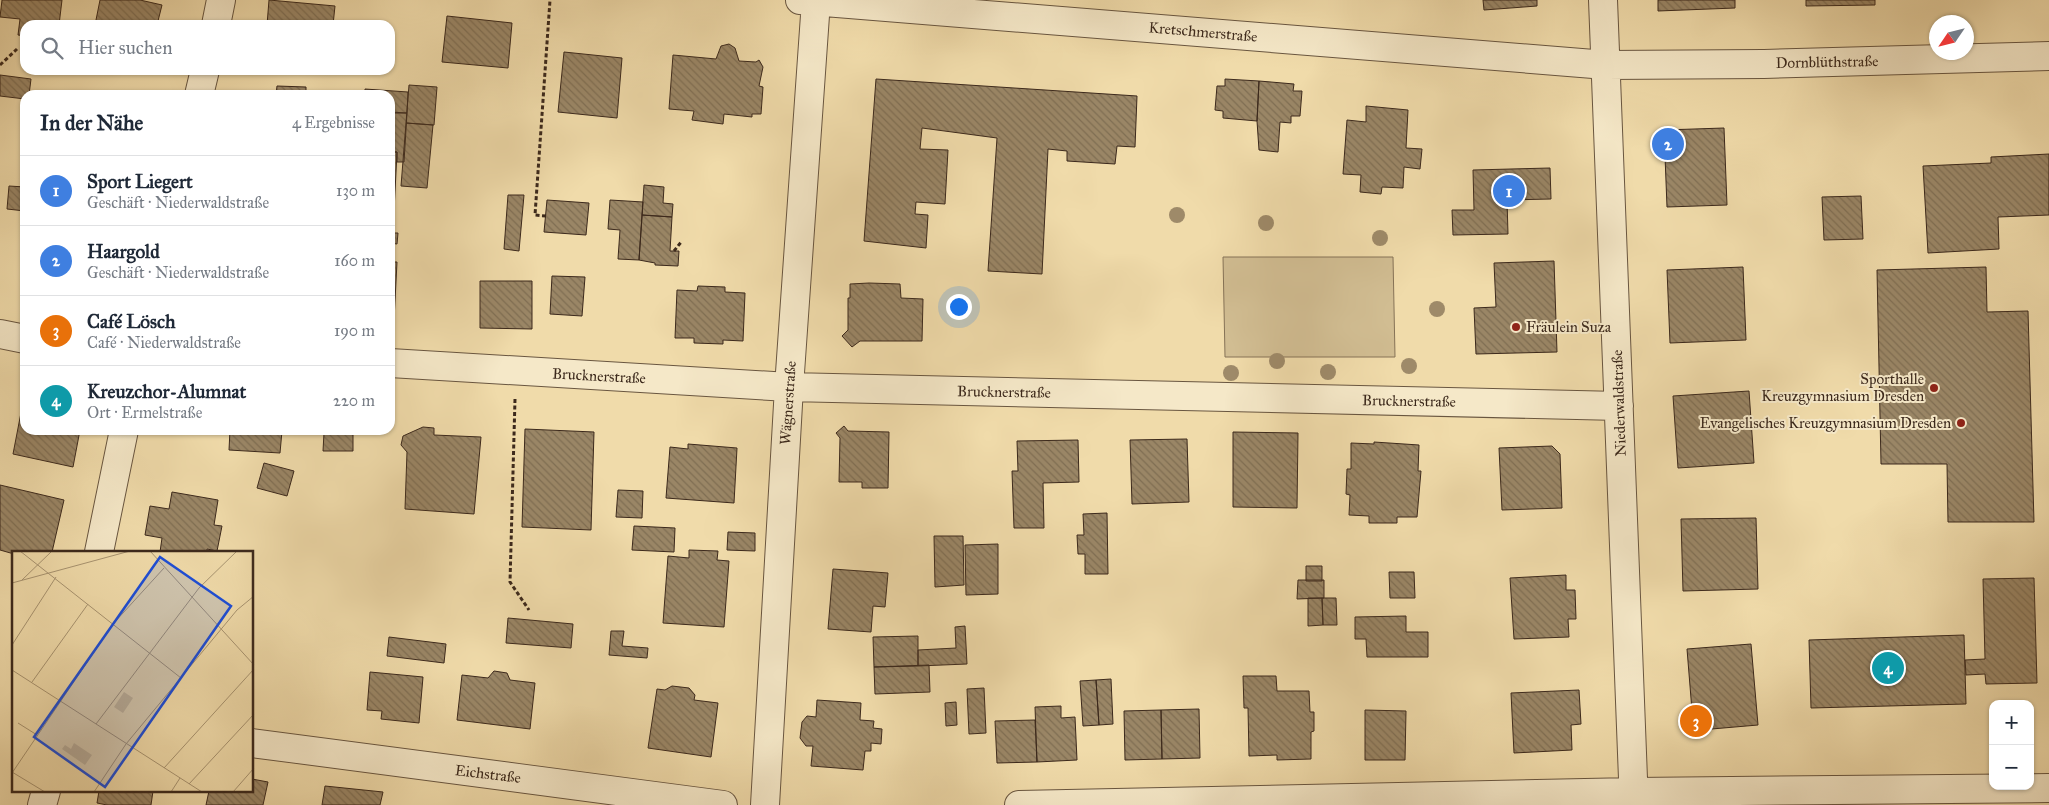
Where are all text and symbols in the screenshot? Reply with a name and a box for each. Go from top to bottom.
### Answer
north arrow [1929,15,1974,60]
street label: Kretschmerstraße [1148,18,1258,46]
search box [20,20,395,75]
icon: search [38,34,66,62]
text: Hier suchen [78,36,172,59]
street label: Dornblüthstraße [1775,52,1879,72]
text: In der Nähe [40,110,143,136]
text: 4 Ergebnisse [292,113,375,132]
pin: 2 [1652,125,1684,163]
text: Sport Liegert [87,170,193,193]
pin: 1 [1493,172,1525,210]
text: 1 [53,181,59,200]
text: 130 m [336,181,375,200]
text: Geschäft · Niederwaldstraße [87,193,269,212]
text: Haargold [87,240,160,263]
text: 2 [52,251,60,270]
text: 160 m [334,251,375,270]
text: Geschäft · Niederwaldstraße [87,263,269,282]
your location [946,294,972,320]
text: Café Lösch [87,310,175,333]
place label: Fräulein Suza [1526,318,1612,336]
text: 3 [53,321,59,340]
text: 190 m [334,321,375,340]
marker: Fräulein Suza [1510,321,1522,333]
text: Café · Niederwaldstraße [87,333,241,352]
street label: Niederwaldstraße [1608,349,1630,457]
street label: Wägnerstraße [776,360,800,446]
street label: Brucknerstraße [552,365,646,387]
place label: Sporthalle Kreuzgymnasium Dresden [1761,370,1924,405]
text: Kreuzchor-Alumnat [87,380,246,403]
street label: Brucknerstraße [957,382,1051,402]
marker: Sporthalle Kreuzgymnasium Dresden [1928,382,1940,394]
text: 4 [52,391,60,410]
text: 220 m [333,391,375,410]
street label: Brucknerstraße [1362,391,1456,411]
text: Ort · Ermelstraße [87,403,202,422]
place label: Evangelisches Kreuzgymnasium Dresden [1700,414,1951,432]
marker: Evangelisches Kreuzgymnasium Dresden [1955,417,1967,429]
inset map [12,551,254,792]
pin: 4 [1872,649,1904,687]
map controls [1989,700,2034,790]
button: + [1989,700,2034,745]
pin: 3 [1680,702,1712,740]
button: − [1989,745,2034,790]
street label: Eichstraße [454,761,522,787]

